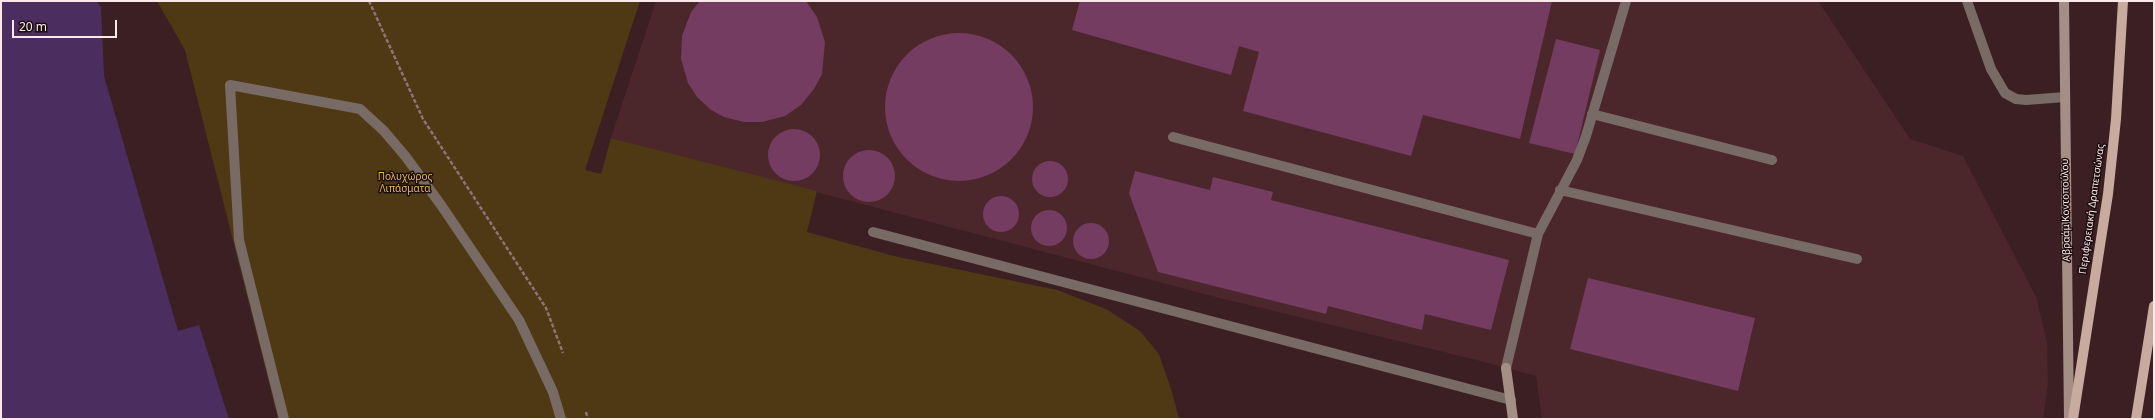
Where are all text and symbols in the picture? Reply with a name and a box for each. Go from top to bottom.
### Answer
scale bar [14,12,119,38]
text: 20 m [19,18,47,35]
street label: Περιφερειακή Δραπετσώνας [2077,143,2107,275]
street label: Αβραάμ Κοντοπούλου [2059,158,2073,262]
park label: Πολυχώρος Λιπάσματα [378,171,432,194]

